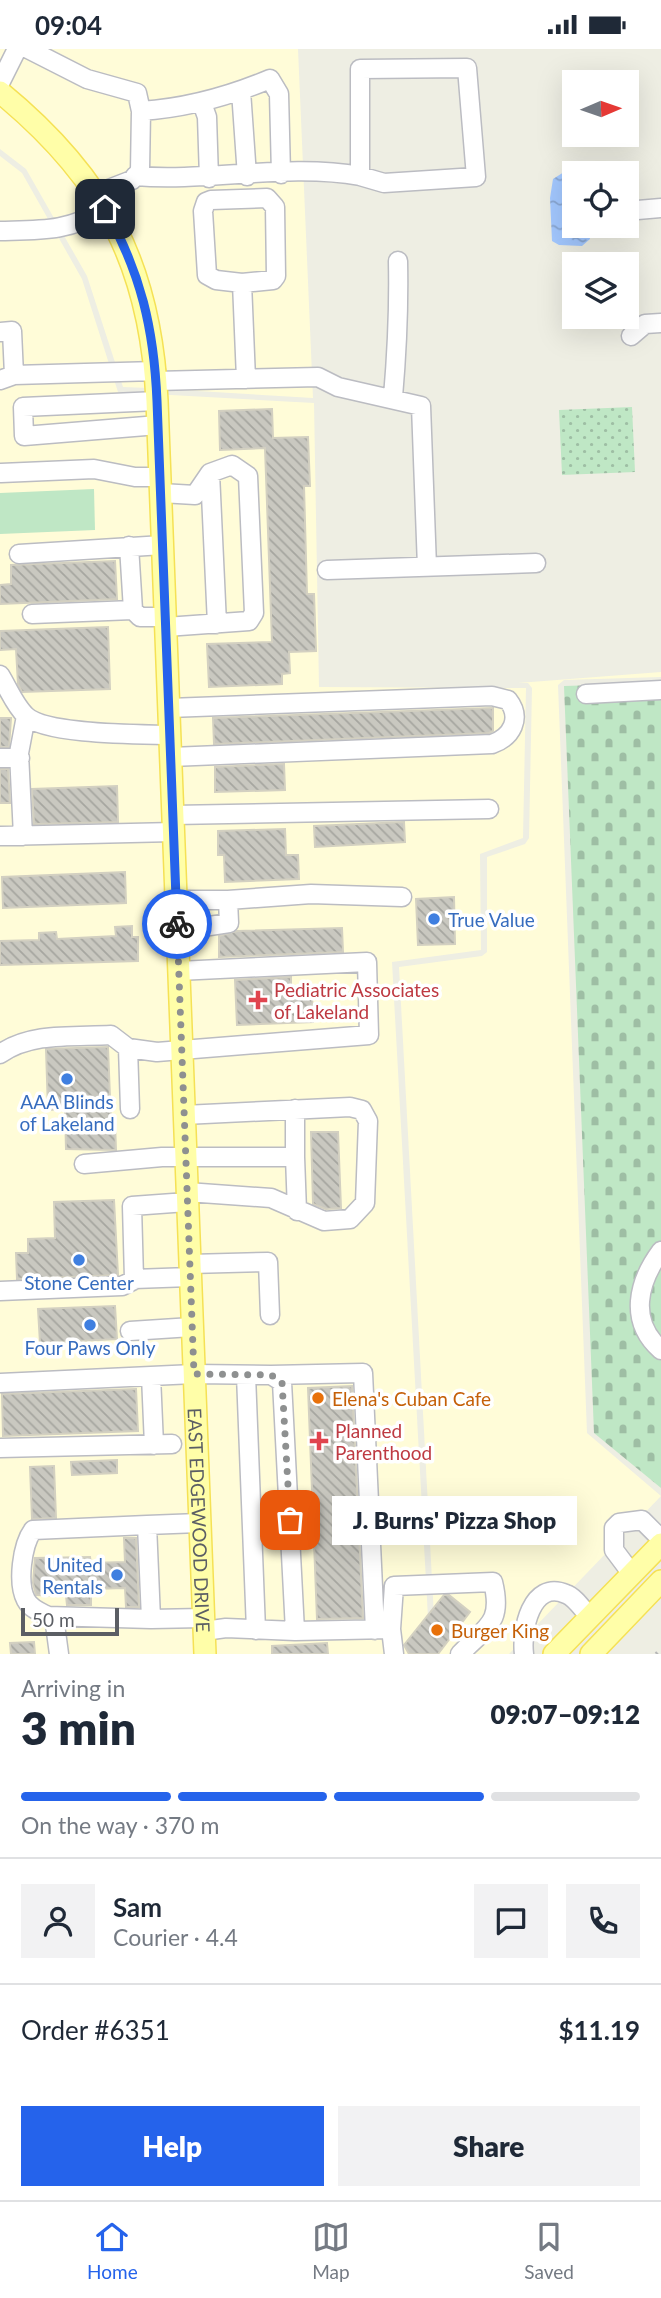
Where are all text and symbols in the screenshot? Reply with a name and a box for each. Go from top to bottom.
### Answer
text: 09:04 [35,9,102,41]
north arrow [562,70,639,147]
map controls [562,70,639,329]
button: locate [562,161,639,238]
pin [75,179,135,239]
icon: home [86,190,124,228]
button: layers [562,252,639,329]
courier [142,889,212,959]
icon: bike [158,905,196,943]
place label: True Value [448,908,535,931]
marker: True Value [426,911,442,927]
place label: Pediatric Associates of Lakeland [274,978,439,1023]
marker: Pediatric Associates of Lakeland [248,990,268,1010]
marker: AAA Blinds of Lakeland [59,1071,75,1087]
place label: AAA Blinds of Lakeland [19,1090,115,1135]
marker: Stone Center [71,1252,87,1268]
place label: Stone Center [24,1271,134,1294]
marker: Four Paws Only [82,1317,98,1333]
place label: Four Paws Only [25,1336,156,1359]
place label: Elena's Cuban Cafe [332,1387,491,1410]
marker: Elena's Cuban Cafe [310,1390,326,1406]
street label: EAST EDGEWOOD DRIVE [184,1407,216,1633]
place label: Planned Parenthood [335,1419,432,1464]
marker: Planned Parenthood [309,1431,329,1451]
pin [260,1490,320,1550]
callout: J. Burns' Pizza Shop [332,1495,577,1545]
icon: bag [271,1501,309,1539]
text: J. Burns' Pizza Shop [353,1506,556,1534]
place label: United Rentals [42,1553,103,1598]
marker: United Rentals [109,1567,125,1583]
scale bar [21,1605,119,1637]
text: 50 m [32,1608,75,1631]
place label: Burger King [451,1619,549,1642]
marker: Burger King [429,1622,445,1638]
text: Arriving in [21,1674,125,1702]
text: 09:07–09:12 [490,1698,640,1730]
text: 3 min [21,1700,136,1755]
text: On the way · 370 m [21,1811,220,1839]
button: person [21,1884,95,1958]
button: chat [474,1884,548,1958]
button: phone [566,1884,640,1958]
text: Sam [113,1891,162,1923]
text: Courier · 4.4 [113,1923,238,1951]
text: Order #6351 [21,2014,170,2046]
text: $11.19 [558,2014,640,2046]
button: Help [21,2106,324,2186]
button: Share [338,2106,640,2186]
tab: Home [87,2218,138,2283]
tab: Map [312,2218,350,2283]
tab: Saved [524,2218,574,2283]

